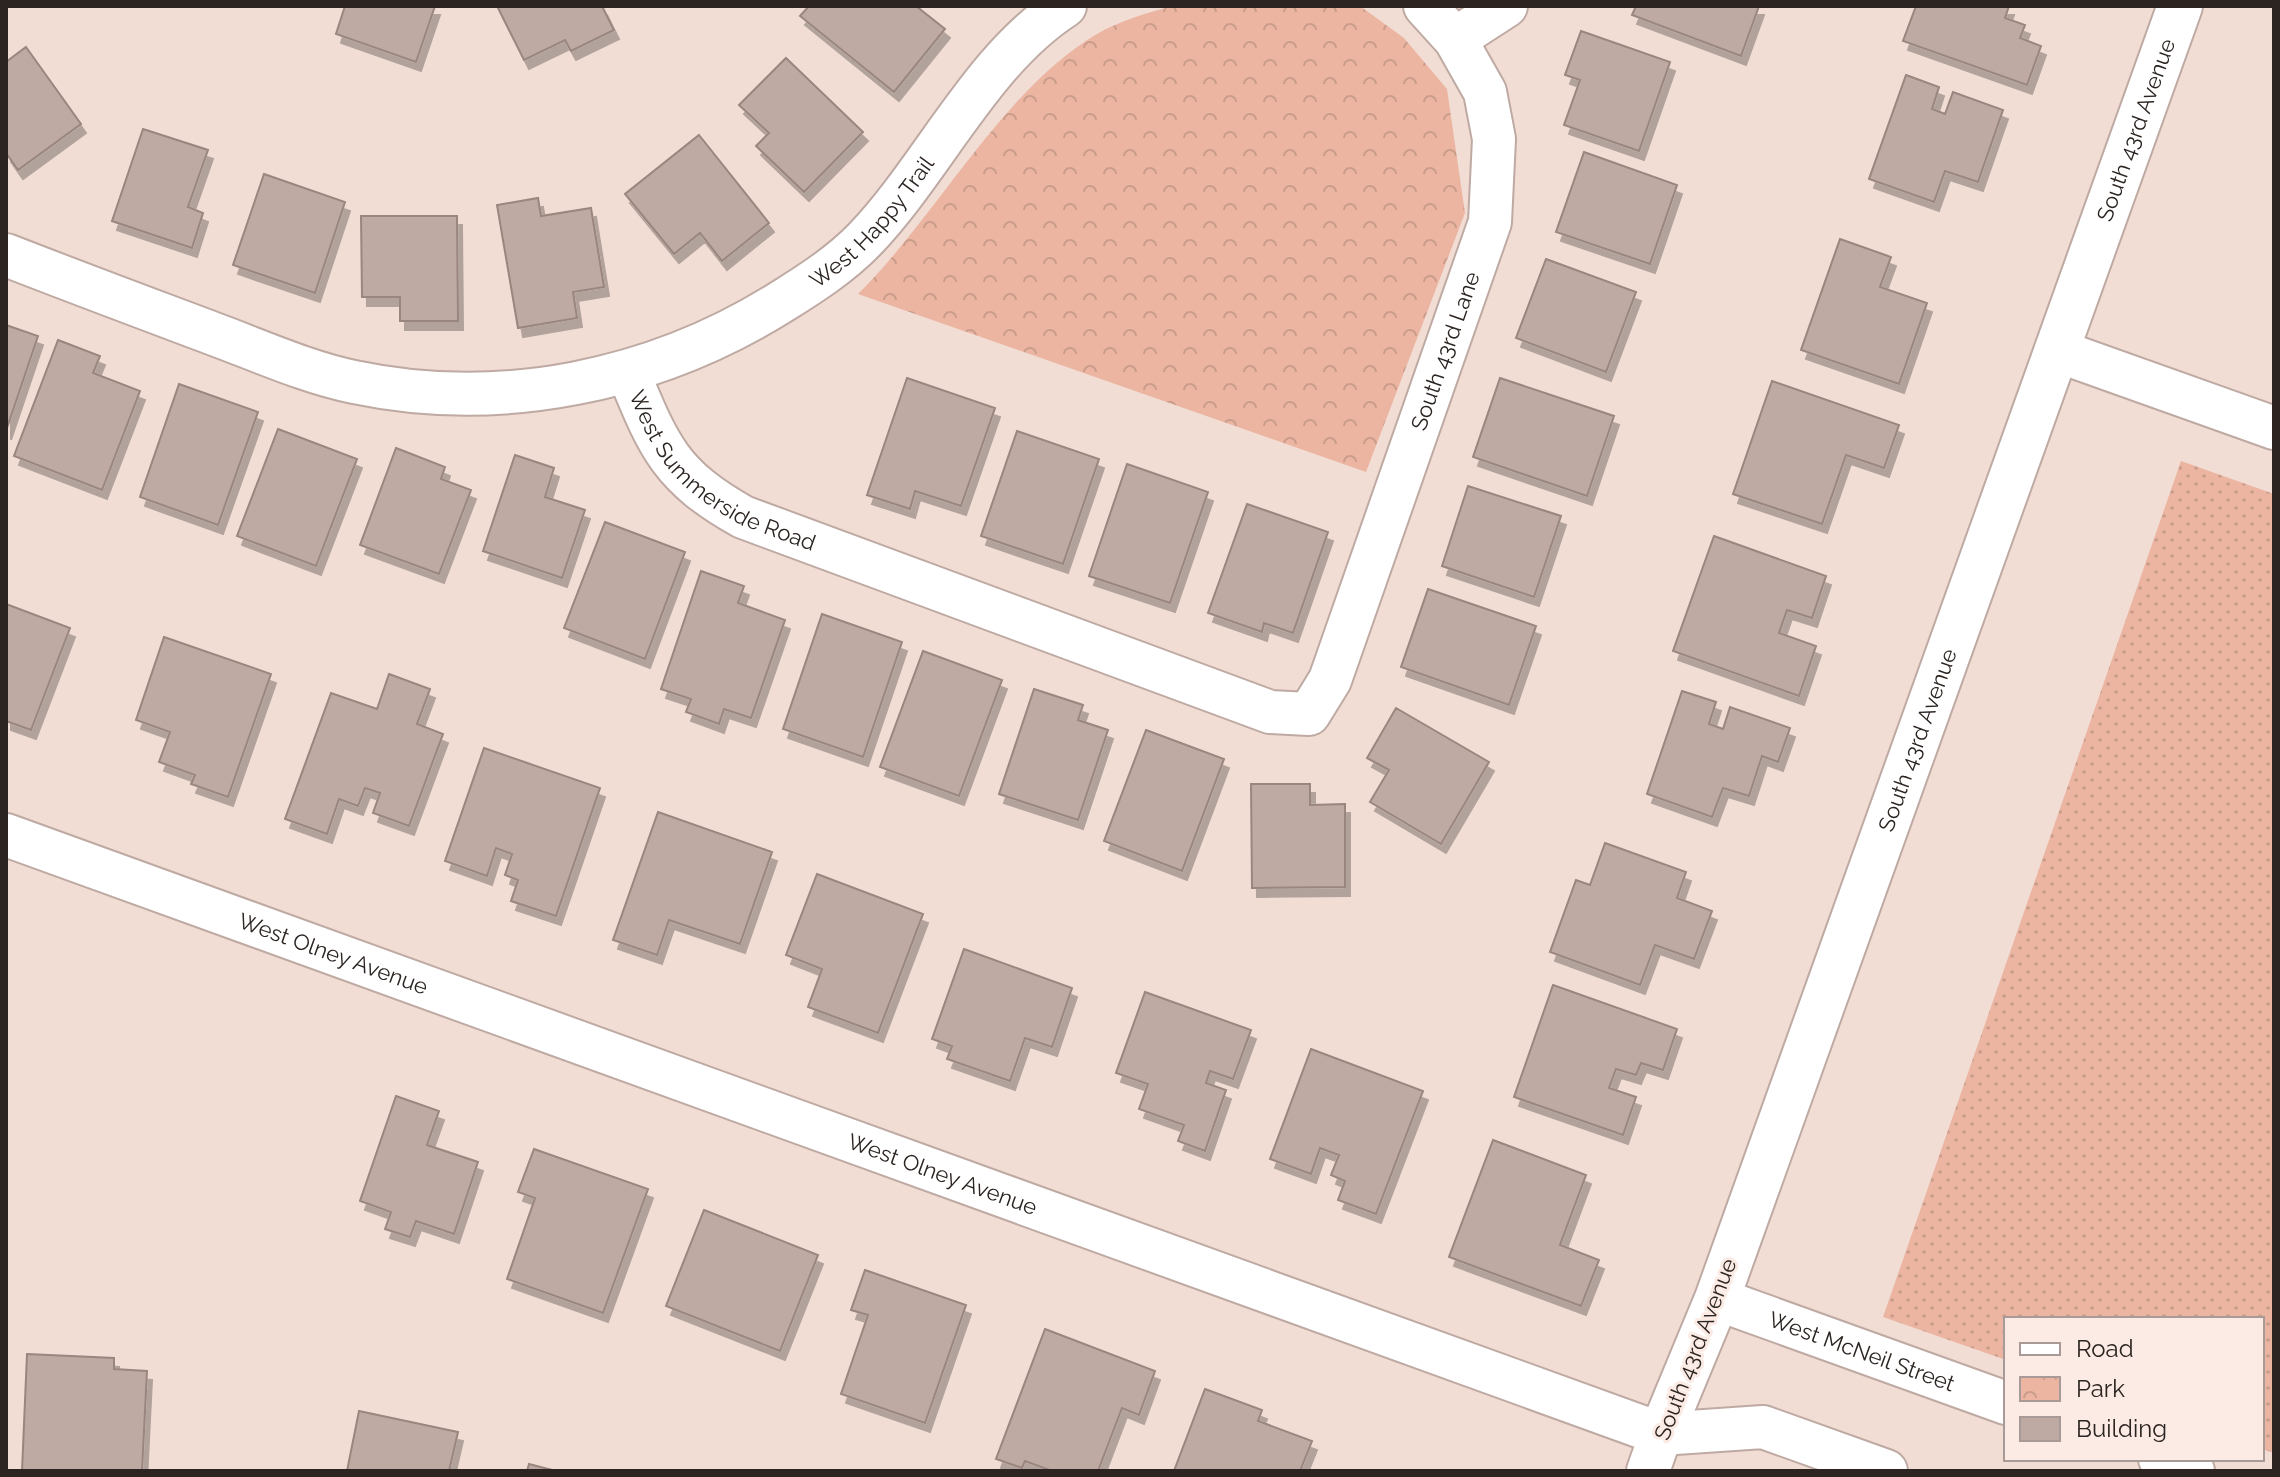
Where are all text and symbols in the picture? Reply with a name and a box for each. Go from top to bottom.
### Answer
street label: South 43rd Avenue [2091,35,2180,225]
street label: West Happy Trail [804,151,939,293]
street label: South 43rd Lane [1405,268,1485,434]
street label: West Summerside Road [624,386,819,556]
street label: South 43rd Avenue [1873,645,1962,835]
street label: West Olney Avenue [235,907,432,1000]
street label: West Olney Avenue [844,1128,1041,1220]
street label: South 43rd Avenue [1648,1255,1742,1443]
street label: West McNeil Street [1765,1306,1959,1397]
legend [2004,1317,2264,1461]
text: Road [2076,1334,2134,1363]
text: Park [2076,1374,2125,1403]
text: Building [2076,1414,2167,1443]

